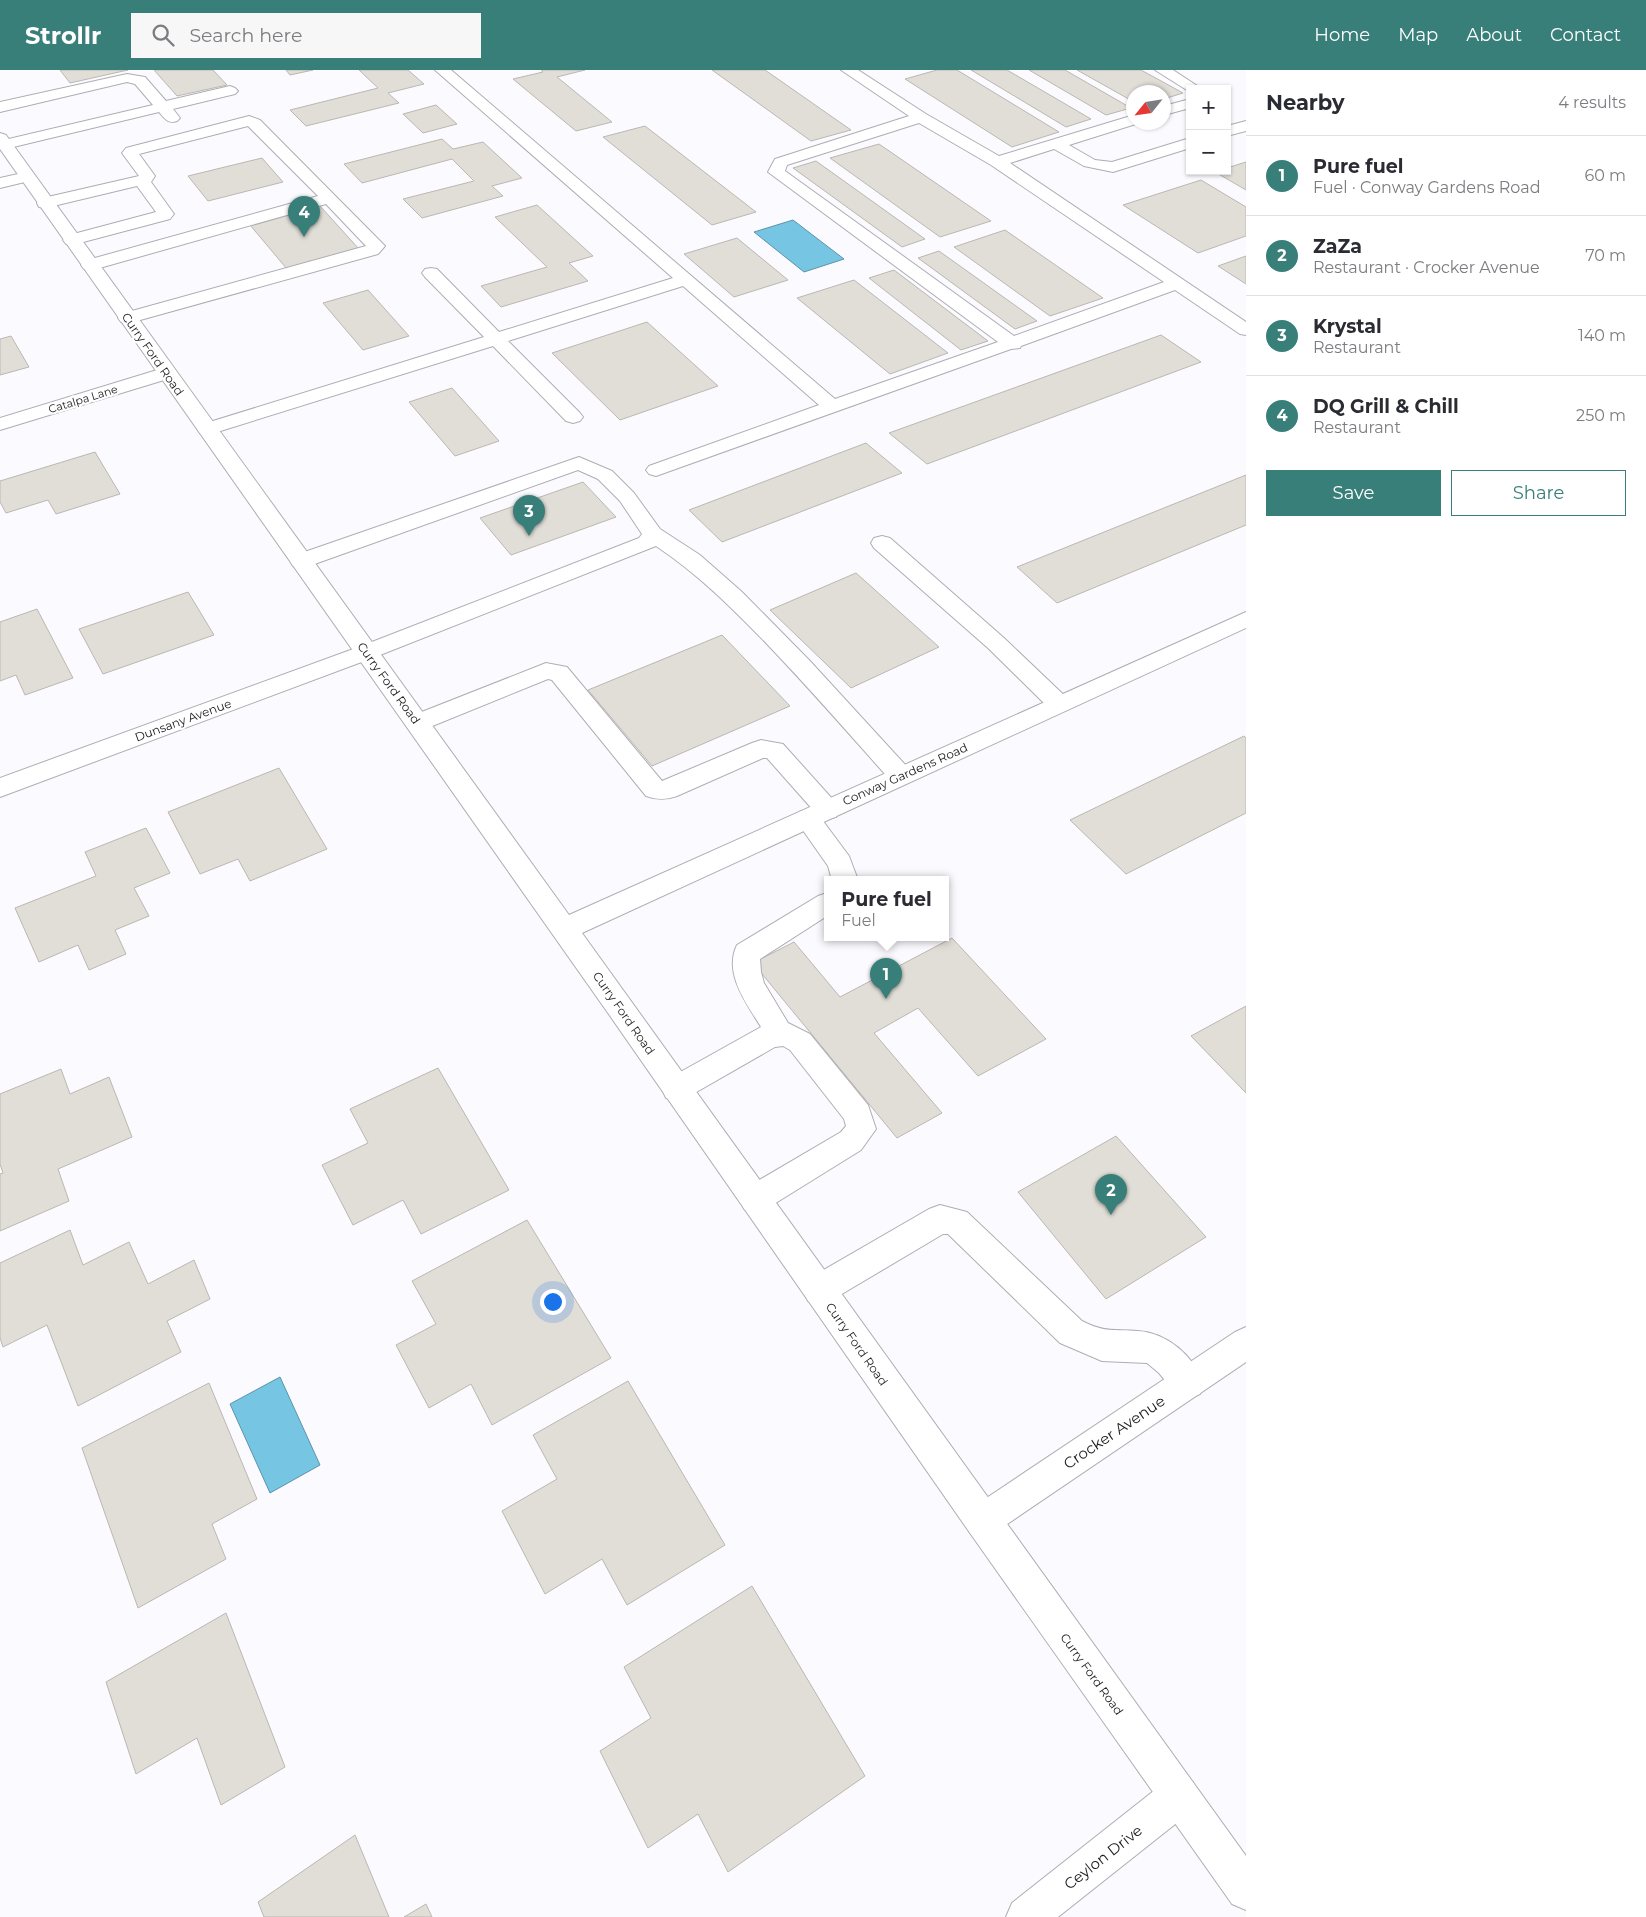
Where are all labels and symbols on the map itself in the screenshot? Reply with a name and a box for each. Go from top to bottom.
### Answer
north arrow [1126,85,1171,130]
pin: 4 [288,196,320,237]
street label: Curry Ford Road [119,310,187,398]
street label: Catalpa Lane [47,382,120,416]
pin: 3 [513,495,545,536]
street label: Curry Ford Road [354,639,424,727]
street label: Dunsany Avenue [133,696,233,744]
street label: Conway Gardens Road [840,740,970,808]
pin: 1 [870,958,902,999]
street label: Curry Ford Road [590,969,658,1057]
pin: 2 [1095,1174,1127,1215]
your location [540,1289,566,1315]
street label: Curry Ford Road [823,1300,891,1388]
street label: Crocker Avenue [1060,1391,1168,1473]
street label: Curry Ford Road [1057,1630,1127,1718]
street label: Ceylon Drive [1060,1821,1146,1893]

